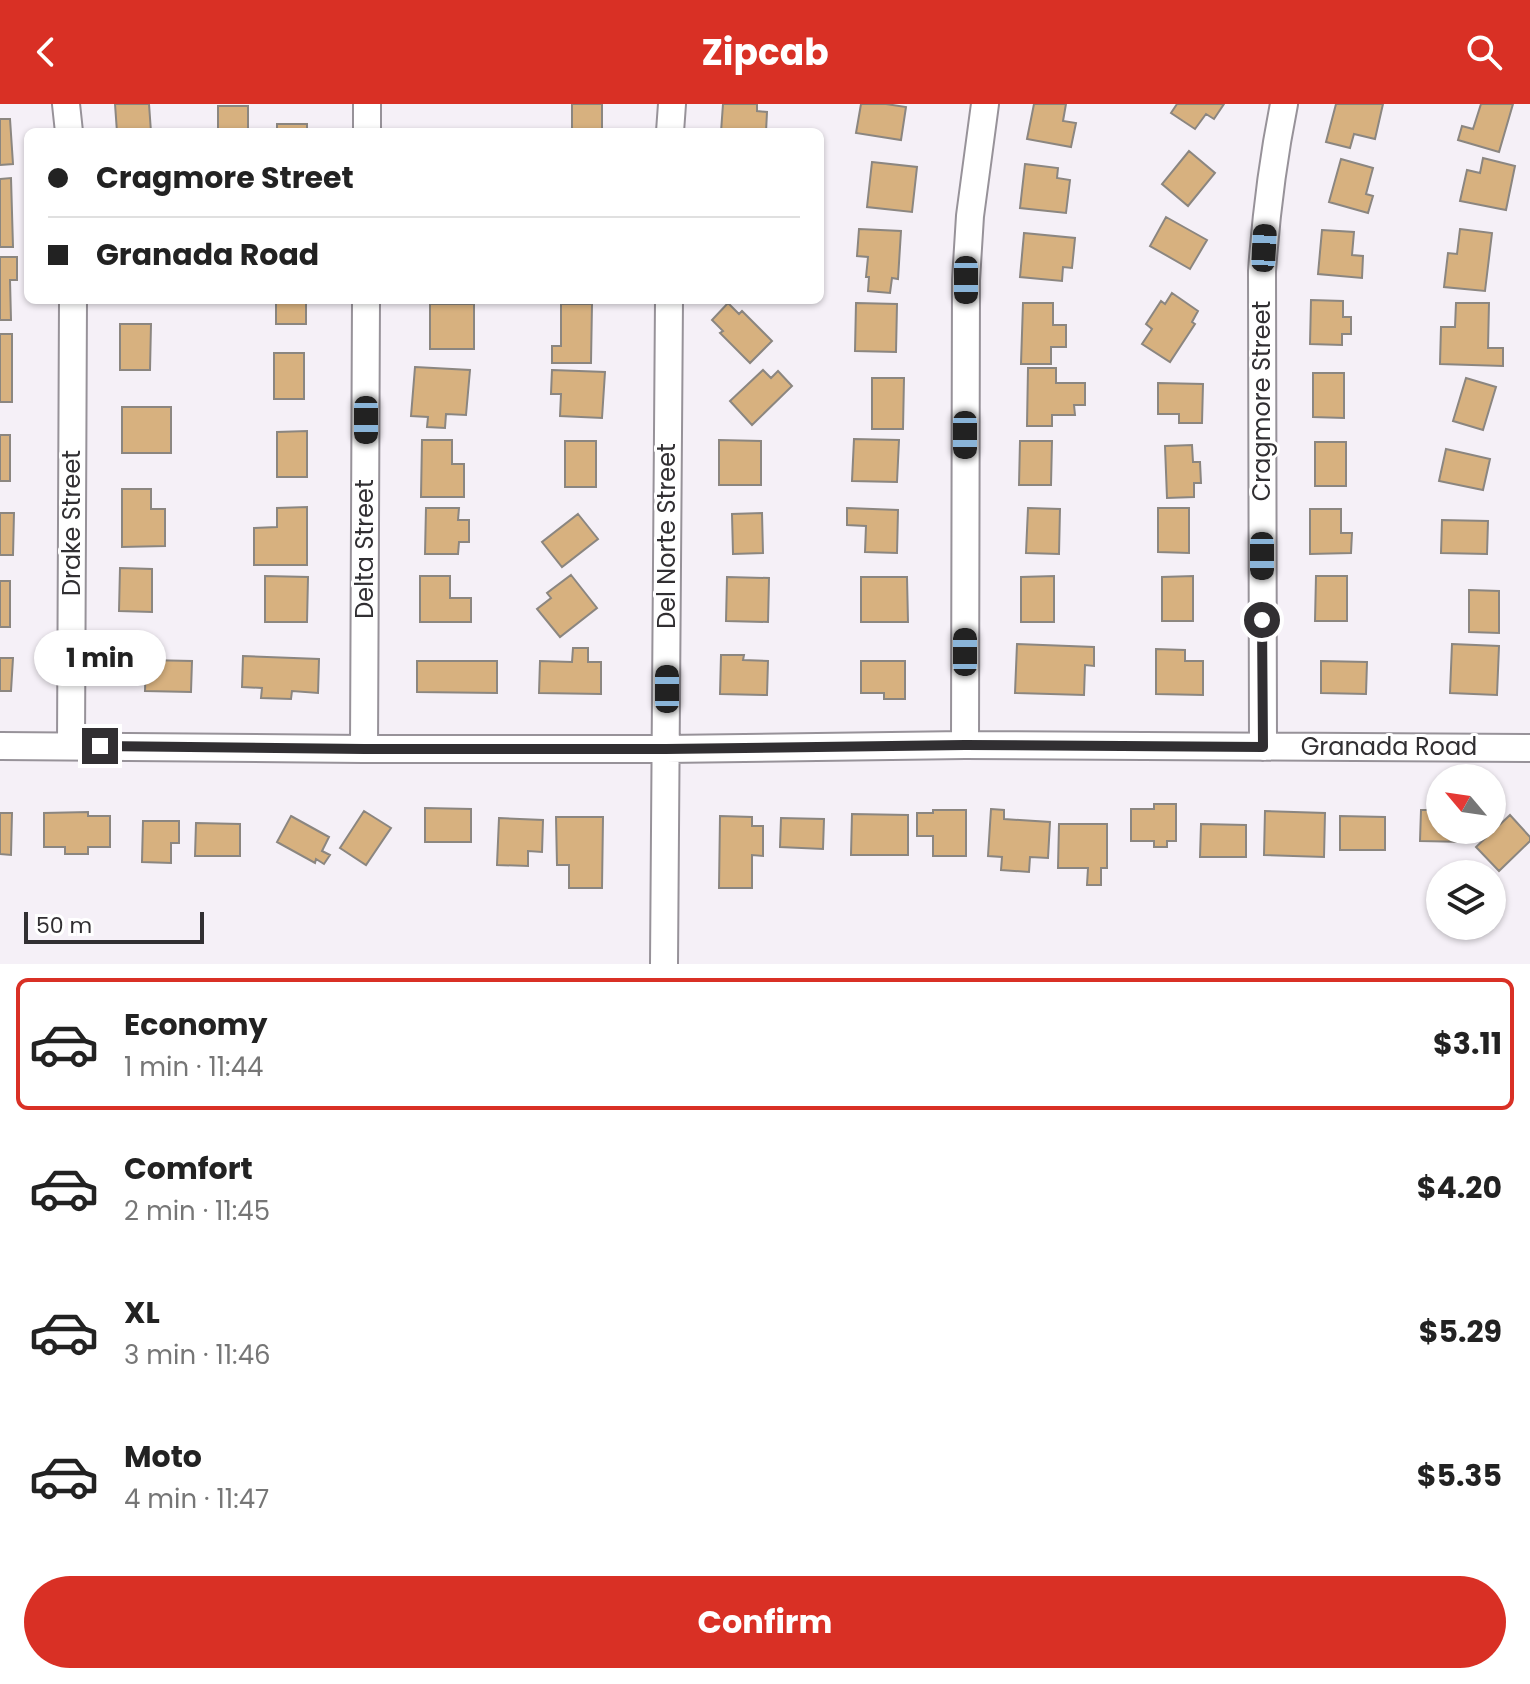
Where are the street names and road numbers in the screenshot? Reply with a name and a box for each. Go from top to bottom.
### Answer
street label: Cragmore Street [1245,301,1278,501]
street label: Del Norte Street [650,443,683,629]
street label: Drake Street [55,450,88,596]
street label: Delta Street [348,479,381,619]
street label: Granada Road [1301,730,1477,763]

